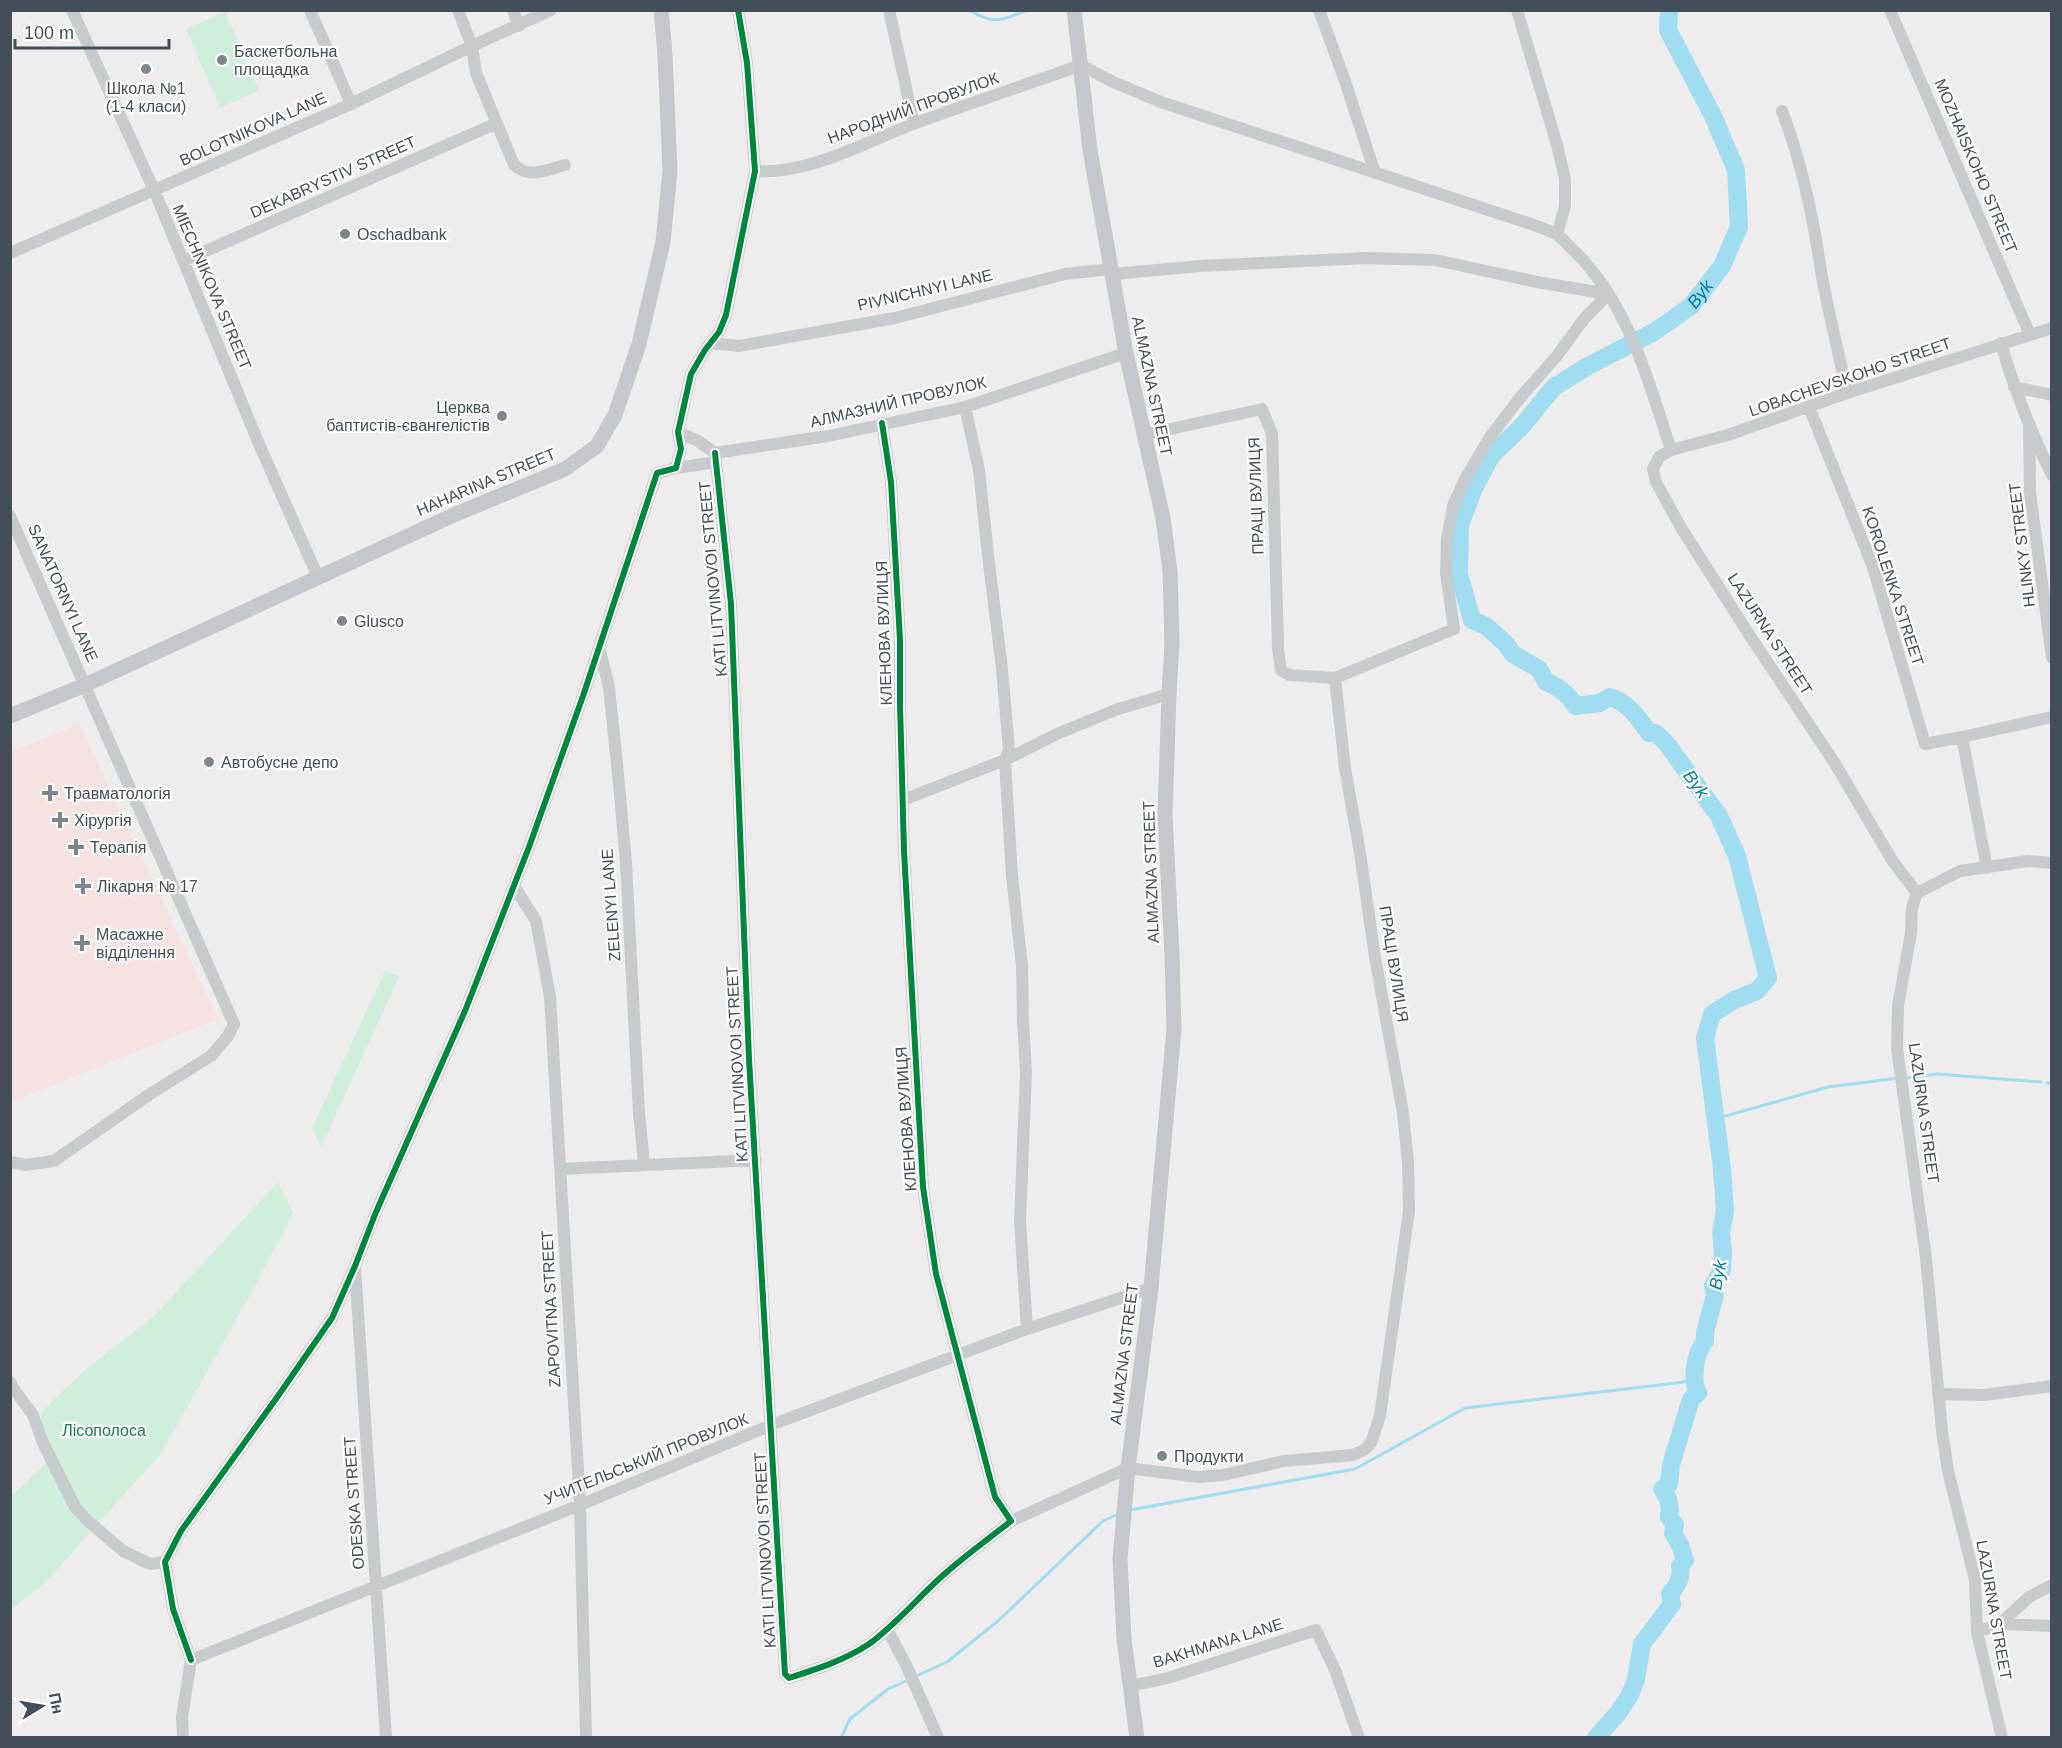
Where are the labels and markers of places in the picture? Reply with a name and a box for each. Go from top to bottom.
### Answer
place label: Баскетбольна площадка [234,43,337,78]
marker: Баскетбольна площадка [215,53,229,67]
marker: Школа №1 (1-4 класи) [139,62,153,76]
place label: Школа №1 (1-4 класи) [106,80,186,115]
place label: Oschadbank [357,226,448,243]
marker: Oschadbank [338,227,352,241]
place label: Церква баптистів-євангелістів [326,399,490,434]
marker: Церква баптистів-євангелістів [495,409,509,423]
place label: Glusco [354,613,404,630]
marker: Glusco [335,614,349,628]
place label: Автобусне депо [221,754,339,771]
marker: Автобусне депо [202,755,216,769]
marker: Травматологія [41,784,59,802]
place label: Травматологія [64,785,171,802]
marker: Хірургія [51,811,69,829]
place label: Хірургія [74,812,132,829]
marker: Терапія [67,838,85,856]
place label: Терапія [90,839,146,856]
marker: Лікарня № 17 [74,877,92,895]
place label: Лікарня № 17 [97,878,198,895]
place label: Масажне відділення [96,926,175,961]
marker: Масажне відділення [73,934,91,952]
place label: Продукти [1174,1448,1244,1465]
marker: Продукти [1155,1449,1169,1463]

